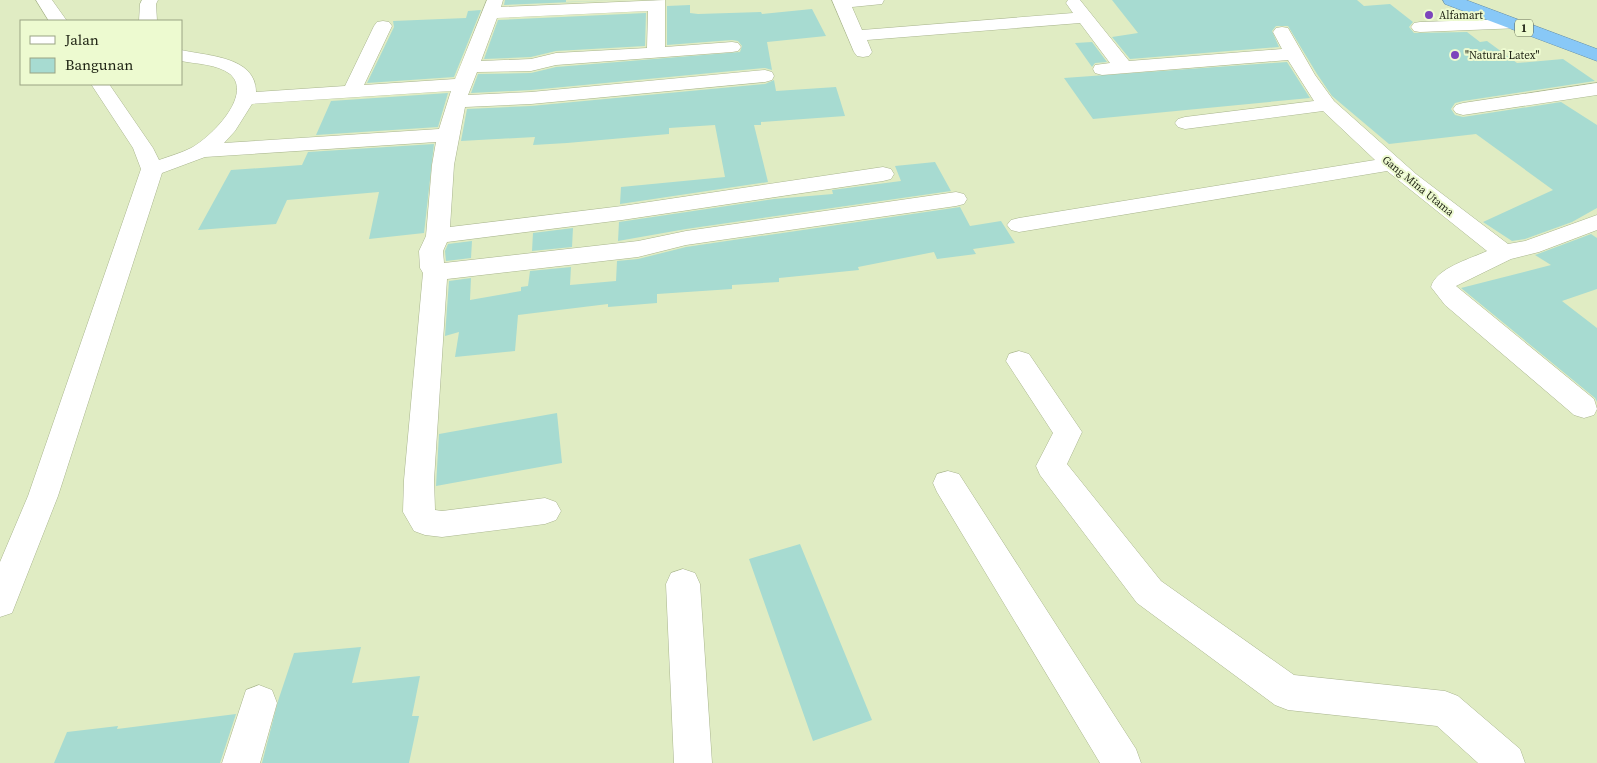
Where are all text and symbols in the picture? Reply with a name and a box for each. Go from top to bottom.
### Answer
place label: Alfamart [1439,8,1483,23]
marker: Alfamart [1423,9,1435,21]
road number: 1 [1515,19,1533,36]
legend [20,20,182,85]
text: Jalan [64,29,99,50]
place label: "Natural Latex" [1465,48,1540,63]
marker: "Natural Latex" [1449,49,1461,61]
text: Bangunan [65,54,133,75]
street label: Gang Mina Utama [1379,152,1457,220]

